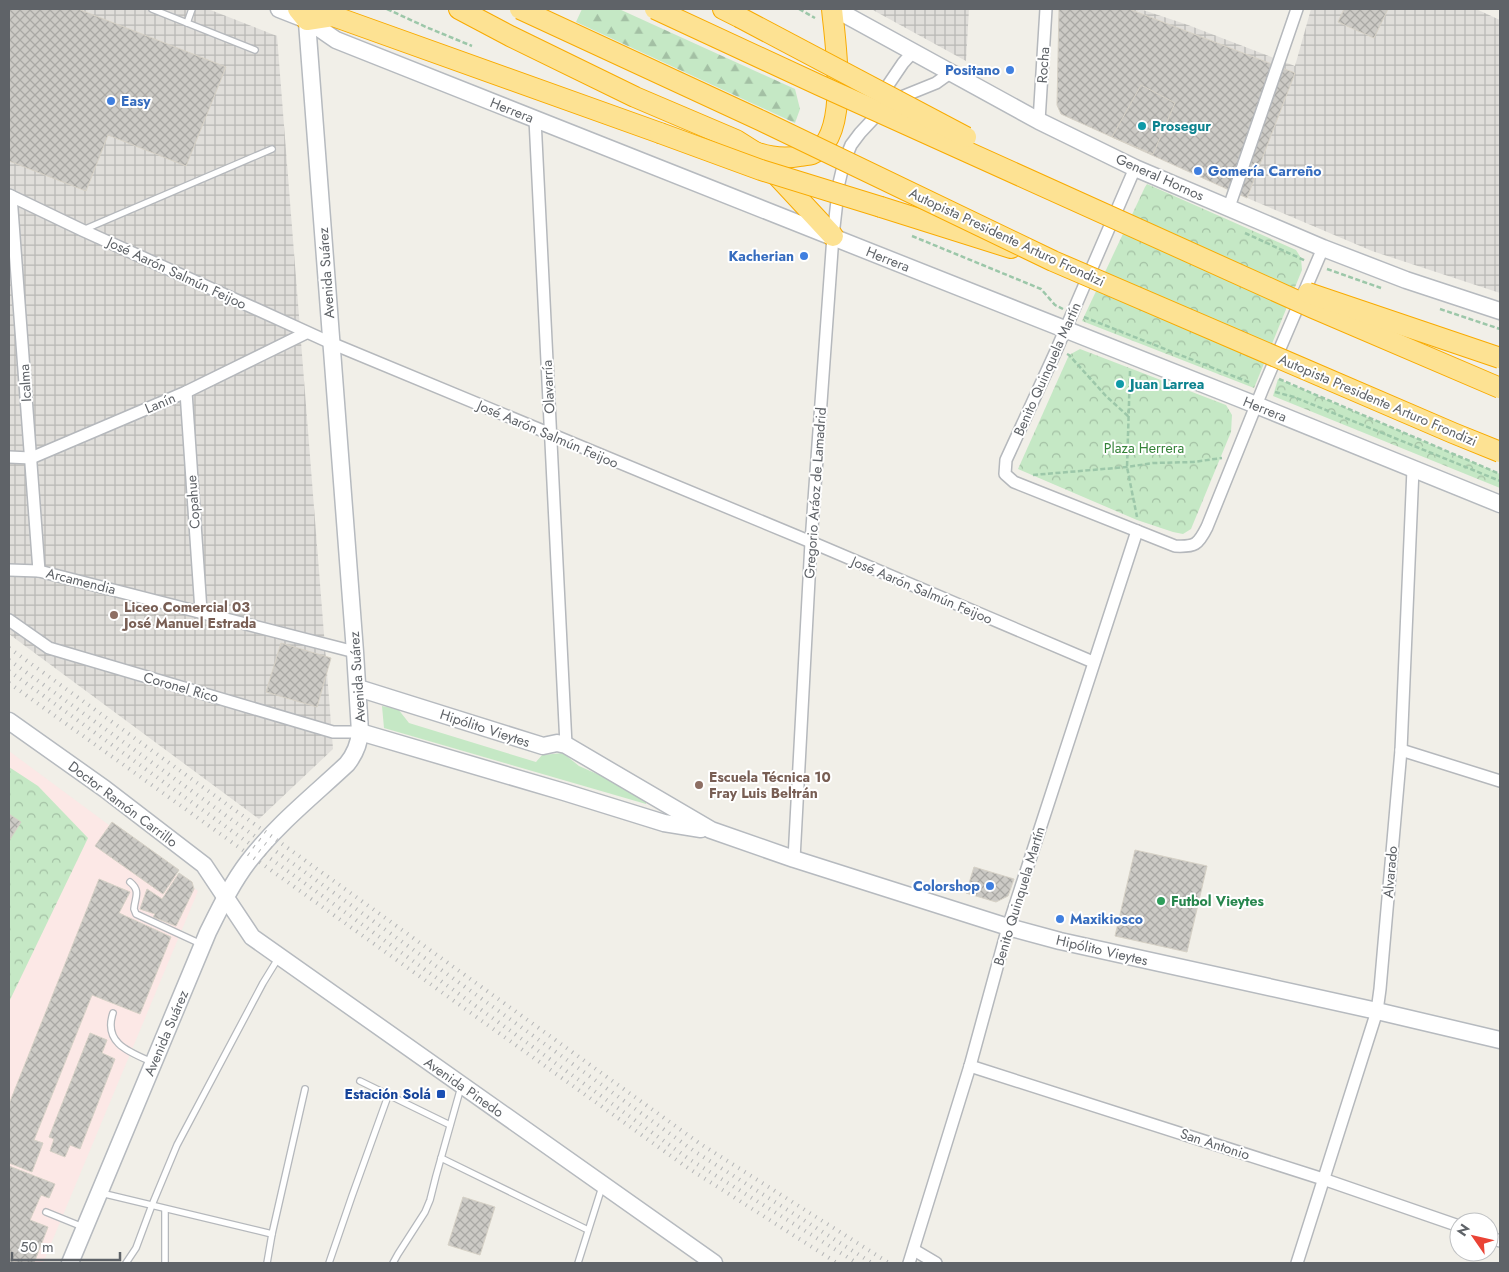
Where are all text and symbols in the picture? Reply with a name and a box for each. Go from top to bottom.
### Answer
street label: Rocha [1032,46,1054,84]
place label: Positano [945,60,1000,80]
marker: Positano [1004,64,1016,76]
place label: Easy [121,91,151,111]
street label: Herrera [487,92,537,128]
marker: Easy [105,95,117,107]
place label: Prosegur [1152,116,1211,136]
marker: Prosegur [1136,120,1148,132]
street label: General Hornos [1113,149,1208,206]
place label: Gomería Carreño [1208,161,1322,181]
marker: Gomería Carreño [1192,165,1204,177]
street label: Autopista Presidente Arturo Frondizi [906,183,1108,291]
street label: Avenida Suárez [313,226,339,319]
street label: José Aarón Salmún Feijoo [102,231,250,314]
street label: Herrera [863,241,913,277]
place label: Kacherian [729,246,794,266]
marker: Kacherian [798,250,810,262]
street label: Benito Quinquela Martín [1008,299,1086,439]
street label: Autopista Presidente Arturo Frondizi [1276,349,1480,451]
street label: Olavarría [537,360,559,414]
street label: Icalma [14,363,36,403]
place label: Juan Larrea [1127,374,1204,394]
marker: Juan Larrea [1114,378,1126,390]
street label: Lanín [142,388,178,418]
street label: Herrera [1240,391,1290,427]
street label: José Aarón Salmún Feijoo [473,394,622,473]
street label: Gregorio Aráoz de Lamadrid [799,407,831,579]
park label: Plaza Herrera [1104,438,1184,458]
street label: Copahue [181,474,205,530]
street label: José Aarón Salmún Feijoo [847,550,996,629]
street label: Arcamendia [44,563,118,599]
place label: Liceo Comercial 03 José Manuel Estrada [121,597,256,633]
marker: Liceo Comercial 03 José Manuel Estrada [108,609,120,621]
street label: Avenida Suárez [344,630,370,723]
street label: Coronel Rico [141,667,221,707]
street label: Hipólito Vieytes [437,704,533,752]
street label: Doctor Ramón Carrillo [64,756,182,852]
place label: Escuela Técnica 10 Fray Luis Beltrán [709,767,831,803]
marker: Escuela Técnica 10 Fray Luis Beltrán [693,779,705,791]
street label: Benito Quinquela Martín [988,824,1050,968]
street label: Alvarado [1378,845,1402,899]
place label: Colorshop [913,876,980,896]
marker: Colorshop [984,880,996,892]
place label: Futbol Vieytes [1171,891,1265,911]
marker: Futbol Vieytes [1155,895,1167,907]
place label: Maxikiosco [1070,909,1143,929]
marker: Maxikiosco [1054,913,1066,925]
street label: Hipólito Vieytes [1054,930,1150,970]
street label: Avenida Suárez [139,986,193,1079]
street label: Avenida Pinedo [420,1052,508,1122]
place label: Estación Solá [344,1084,431,1104]
marker: Estación Solá [435,1088,447,1100]
street label: San Antonio [1178,1123,1253,1165]
north arrow [1449,1212,1499,1262]
text: N [1452,1220,1475,1240]
scale bar [12,1230,120,1262]
text: 50 m [20,1236,54,1258]

